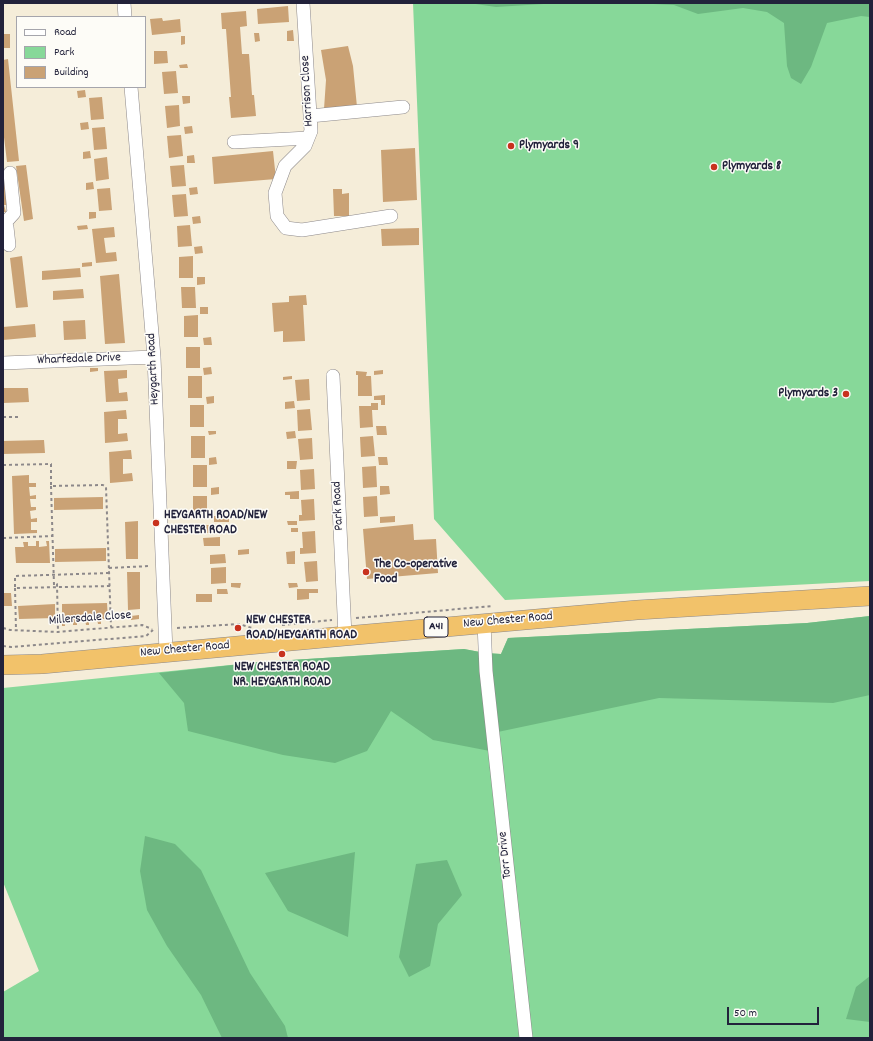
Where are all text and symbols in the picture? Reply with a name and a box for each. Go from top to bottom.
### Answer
legend [16,16,146,88]
text: Road [54,24,76,41]
text: Park [54,44,74,61]
street label: Harrison Close [298,55,318,127]
text: Building [54,64,89,81]
place label: Plymyards 9 [519,138,579,154]
marker: Plymyards 9 [506,141,516,151]
place label: Plymyards 8 [722,159,781,175]
marker: Plymyards 8 [709,162,719,172]
street label: Heygarth Road [144,332,164,406]
street label: Wharfedale Drive [37,351,121,369]
place label: Plymyards 3 [778,386,838,402]
marker: Plymyards 3 [841,389,851,399]
street label: Park Road [330,481,348,531]
place label: HEYGARTH ROAD/NEW CHESTER ROAD [164,508,267,539]
marker: HEYGARTH ROAD/NEW CHESTER ROAD [151,518,161,528]
place label: The Co-operative Food [374,557,457,588]
marker: The Co-operative Food [361,567,371,577]
street label: Millersdale Close [48,608,132,630]
street label: New Chester Road [463,609,553,633]
place label: NEW CHESTER ROAD/HEYGARTH ROAD [246,613,357,644]
road number: A41 [424,617,448,637]
marker: NEW CHESTER ROAD/HEYGARTH ROAD [233,623,243,633]
street label: New Chester Road [140,638,230,662]
marker: NEW CHESTER ROAD NR. HEYGARTH ROAD [277,649,287,659]
place label: NEW CHESTER ROAD NR. HEYGARTH ROAD [233,660,331,691]
street label: Torr Drive [496,831,516,879]
scale bar [729,999,821,1025]
text: 50 m [734,1005,757,1022]

